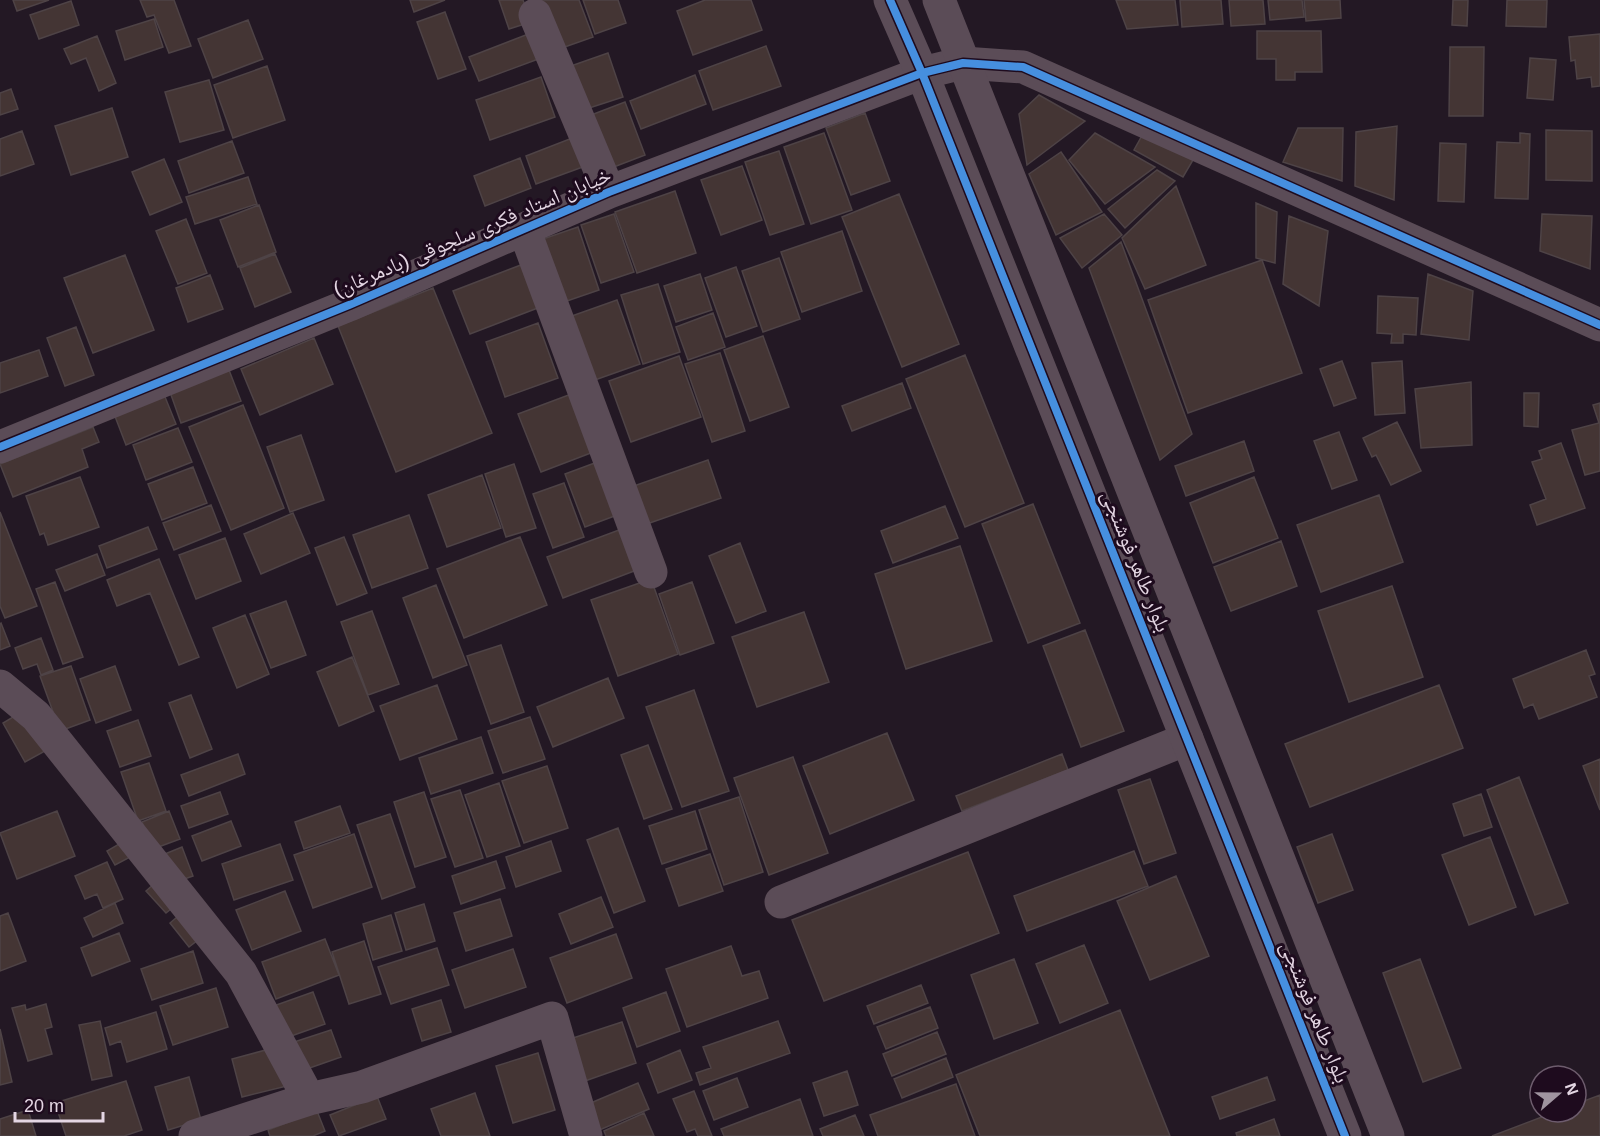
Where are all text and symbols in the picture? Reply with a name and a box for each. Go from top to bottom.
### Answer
street label: خیابان استاد فکری سلجوقی (بادمرغان) [330,162,615,302]
street label: بلوار طاهر فوشنجی [1096,487,1175,636]
street label: بلوار طاهر فوشنجی [1275,938,1354,1087]
north arrow [1528,1064,1588,1124]
text: N [1562,1081,1582,1097]
scale bar [15,1085,104,1123]
text: 20 m [24,1096,64,1116]

